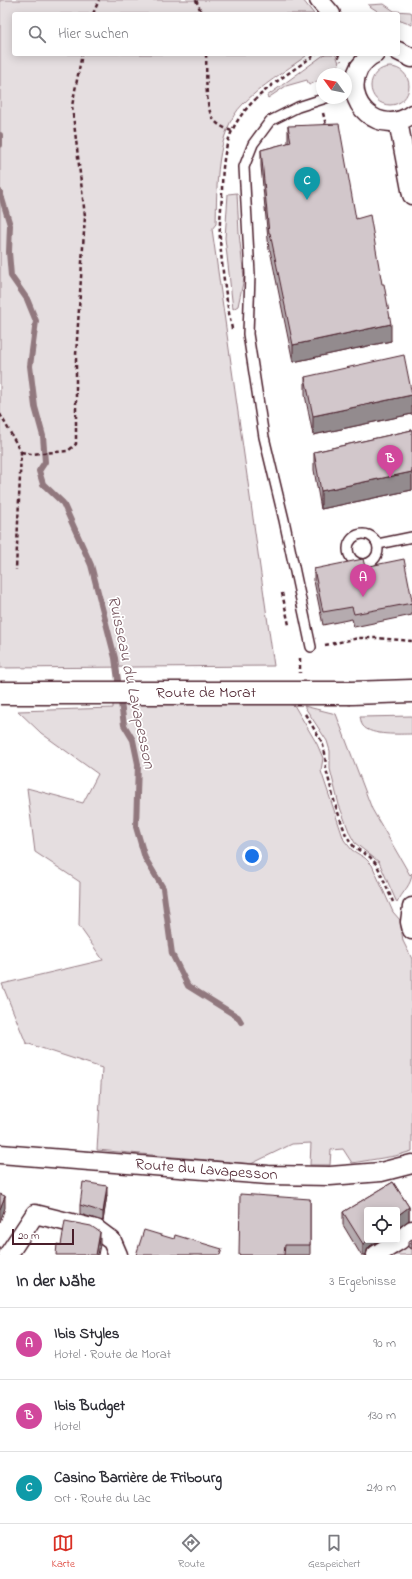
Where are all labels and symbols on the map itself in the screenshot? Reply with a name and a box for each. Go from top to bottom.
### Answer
north arrow [316,68,352,104]
pin: C [294,167,320,200]
pin: B [377,445,403,478]
pin: A [350,564,376,597]
water label: Ruisseau du Lavapesson [100,593,162,771]
street label: Route de Morat [156,681,257,705]
your location [242,846,262,866]
street label: Route du Lavapesson [134,1153,278,1187]
scale bar [12,1227,74,1246]

